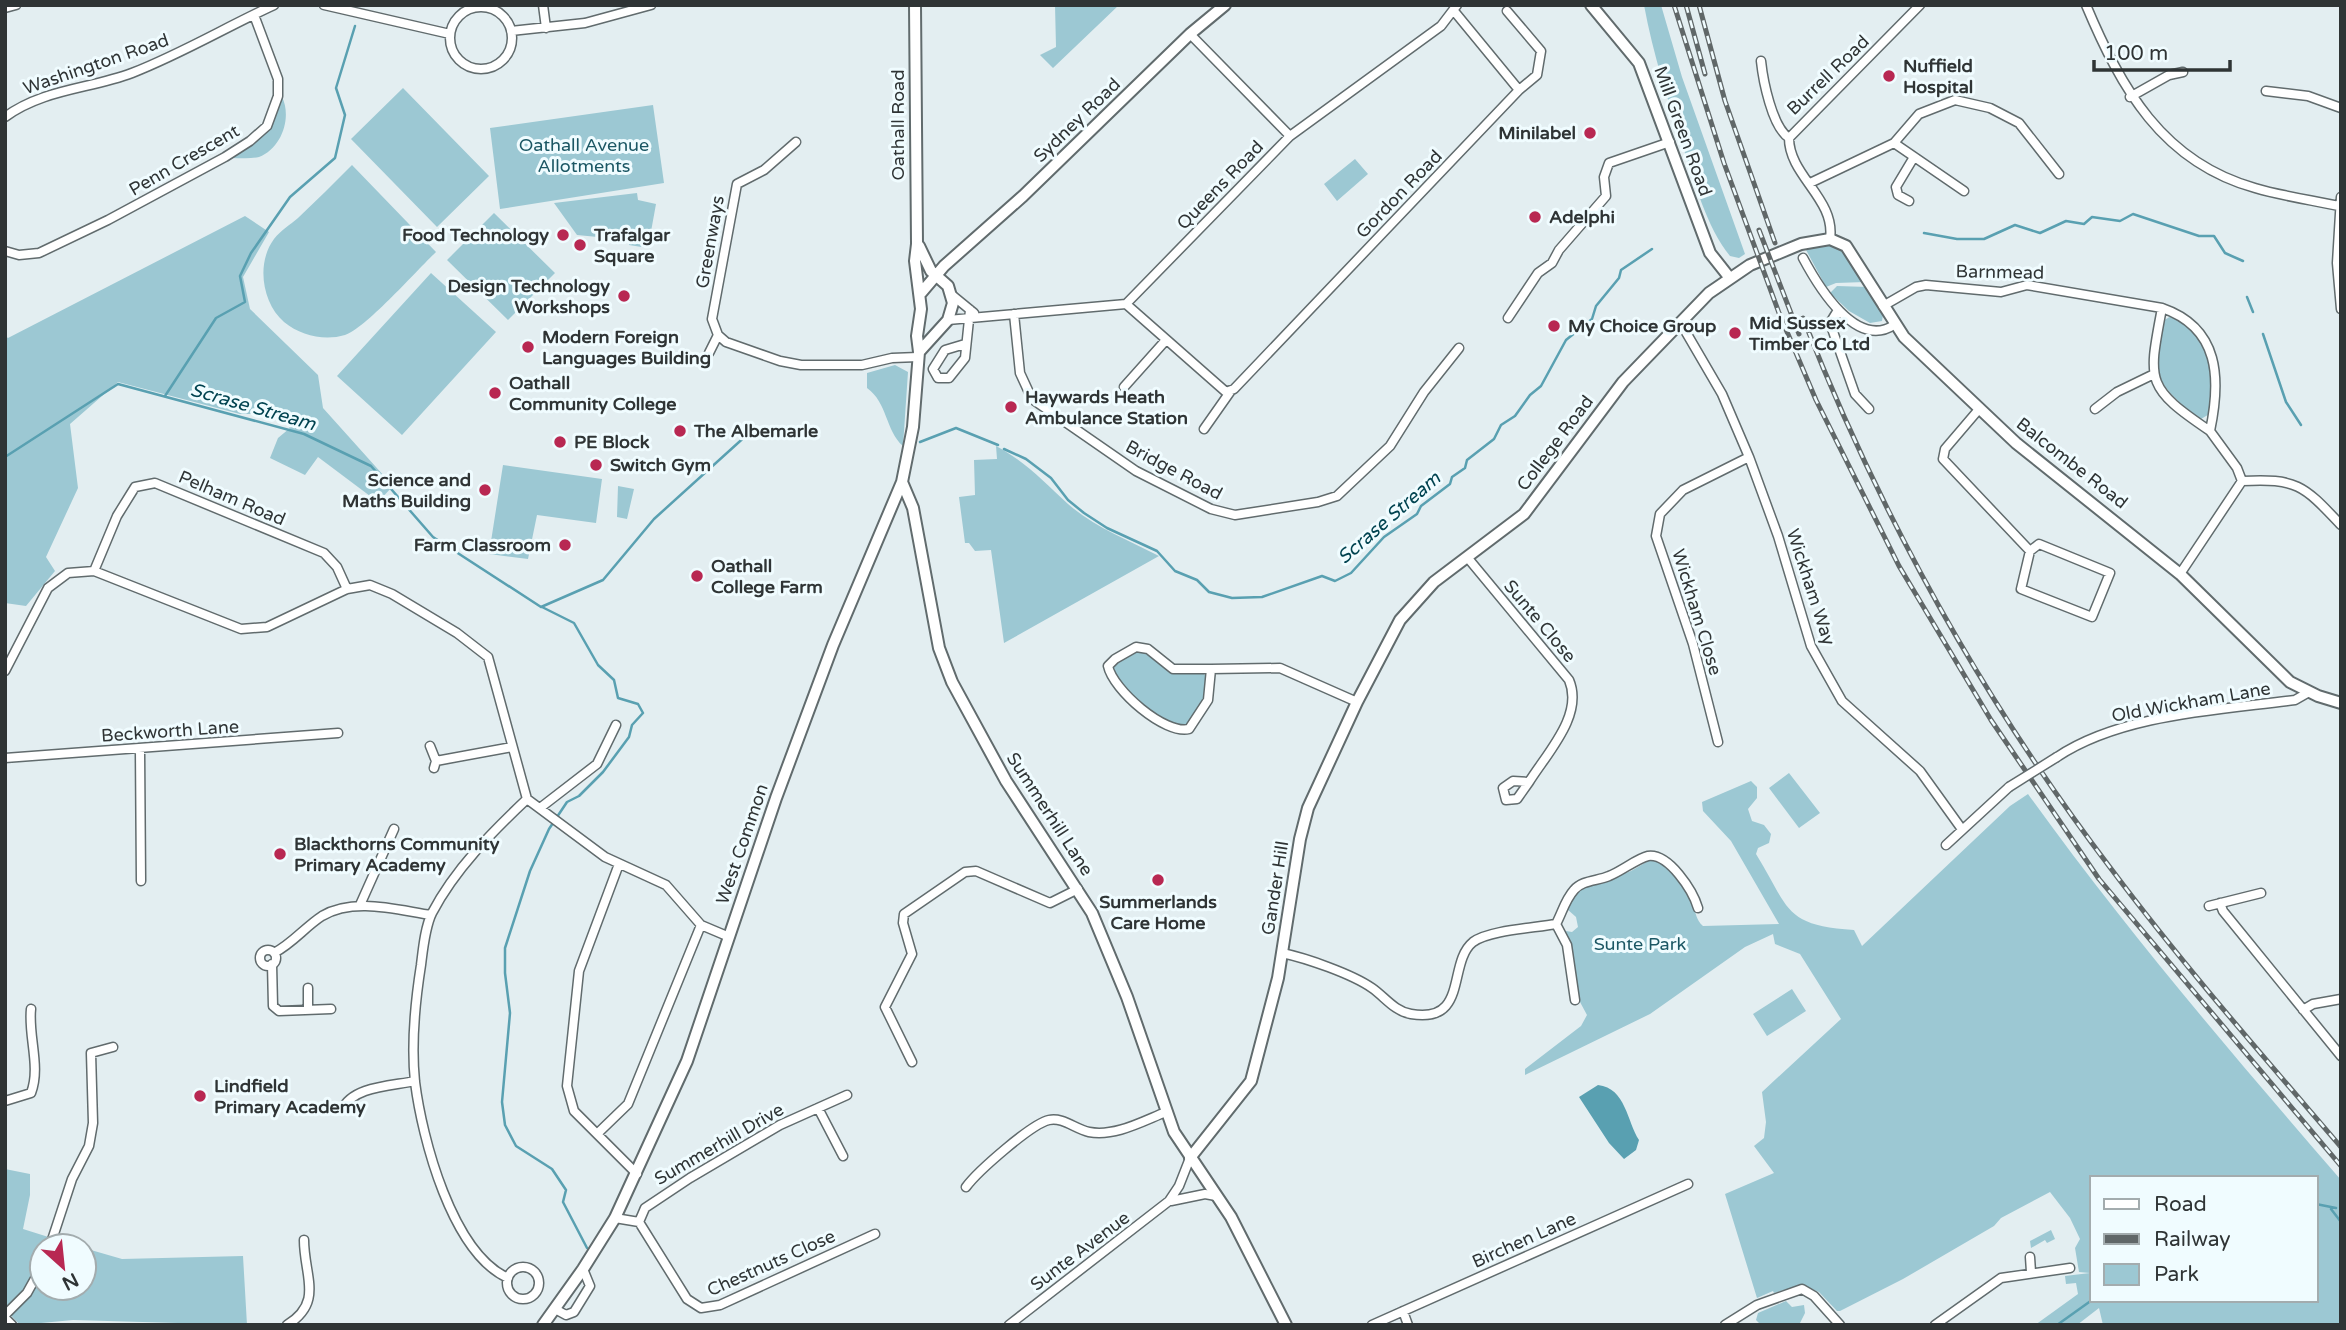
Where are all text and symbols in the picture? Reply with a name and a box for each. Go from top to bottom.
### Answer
scale bar [2094,28,2230,72]
street label: Washington Road [20,29,172,99]
street label: Burrell Road [1782,30,1874,120]
text: 100 m [2104,41,2168,66]
place label: Nuffield Hospital [1903,55,1973,98]
street label: Mill Green Road [1649,63,1717,199]
marker: Nuffield Hospital [1881,68,1897,84]
street label: Oathall Road [887,69,909,181]
street label: Sydney Road [1029,73,1125,167]
street label: Penn Crescent [125,119,243,200]
place label: Minilabel [1498,122,1576,144]
marker: Minilabel [1582,125,1598,141]
park label: Oathall Avenue Allotments [519,134,649,177]
street label: Queens Road [1172,136,1268,234]
street label: Gordon Road [1351,145,1447,243]
street label: Greenways [691,194,729,290]
place label: Adelphi [1549,206,1615,228]
marker: Adelphi [1527,209,1543,225]
place label: Food Technology [402,224,549,246]
place label: Trafalgar Square [593,224,671,267]
marker: Food Technology [555,227,571,243]
marker: Trafalgar Square [572,237,588,253]
street label: Barnmead [1955,260,2045,284]
place label: Design Technology Workshops [448,275,610,318]
marker: Design Technology Workshops [616,288,632,304]
place label: Mid Sussex Timber Co Ltd [1748,312,1870,355]
place label: My Choice Group [1568,315,1716,337]
marker: My Choice Group [1546,318,1562,334]
marker: Mid Sussex Timber Co Ltd [1727,325,1743,341]
place label: Modern Foreign Languages Building [542,326,711,369]
marker: Modern Foreign Languages Building [520,339,536,355]
place label: Oathall Community College [509,372,677,415]
water label: Scrase Stream [188,379,319,436]
marker: Oathall Community College [487,385,503,401]
place label: Haywards Heath Ambulance Station [1025,386,1188,429]
street label: College Road [1512,391,1598,495]
marker: Haywards Heath Ambulance Station [1003,399,1019,415]
street label: Balcombe Road [2012,413,2132,513]
place label: The Albemarle [693,420,818,442]
marker: The Albemarle [672,423,688,439]
place label: PE Block [574,431,650,453]
marker: PE Block [552,434,568,450]
street label: Bridge Road [1122,435,1226,505]
place label: Switch Gym [610,454,711,476]
marker: Switch Gym [588,457,604,473]
street label: Pelham Road [175,466,289,530]
water label: Scrase Stream [1333,467,1445,569]
place label: Science and Maths Building [342,469,471,512]
marker: Science and Maths Building [477,482,493,498]
street label: Wickham Way [1782,526,1840,648]
place label: Farm Classroom [414,534,551,556]
marker: Farm Classroom [557,537,573,553]
street label: Wickham Close [1667,546,1727,678]
place label: Oathall College Farm [711,555,823,598]
marker: Oathall College Farm [689,568,705,584]
street label: Sunte Close [1499,575,1581,667]
street label: Old Wickham Lane [2110,677,2272,727]
street label: Beckworth Lane [100,715,240,747]
street label: Summerhill Lane [1002,748,1098,880]
street label: West Common [711,781,773,907]
place label: Blackthorns Community Primary Academy [294,833,500,876]
street label: Gander Hill [1257,840,1293,936]
marker: Blackthorns Community Primary Academy [272,846,288,862]
marker: Summerlands Care Home [1150,872,1166,888]
place label: Summerlands Care Home [1099,891,1217,934]
park label: Sunte Park [1594,933,1687,955]
place label: Lindfield Primary Academy [214,1075,366,1118]
marker: Lindfield Primary Academy [192,1088,208,1104]
street label: Summerhill Drive [651,1098,787,1190]
legend [2090,1176,2318,1302]
text: Road [2154,1192,2207,1217]
street label: Sunte Avenue [1026,1207,1134,1295]
street label: Birchen Lane [1469,1207,1579,1273]
street label: Chestnuts Close [704,1225,838,1301]
text: Railway [2154,1227,2231,1252]
north arrow [28,1232,98,1302]
text: Park [2154,1262,2199,1287]
text: N [58,1268,82,1295]

